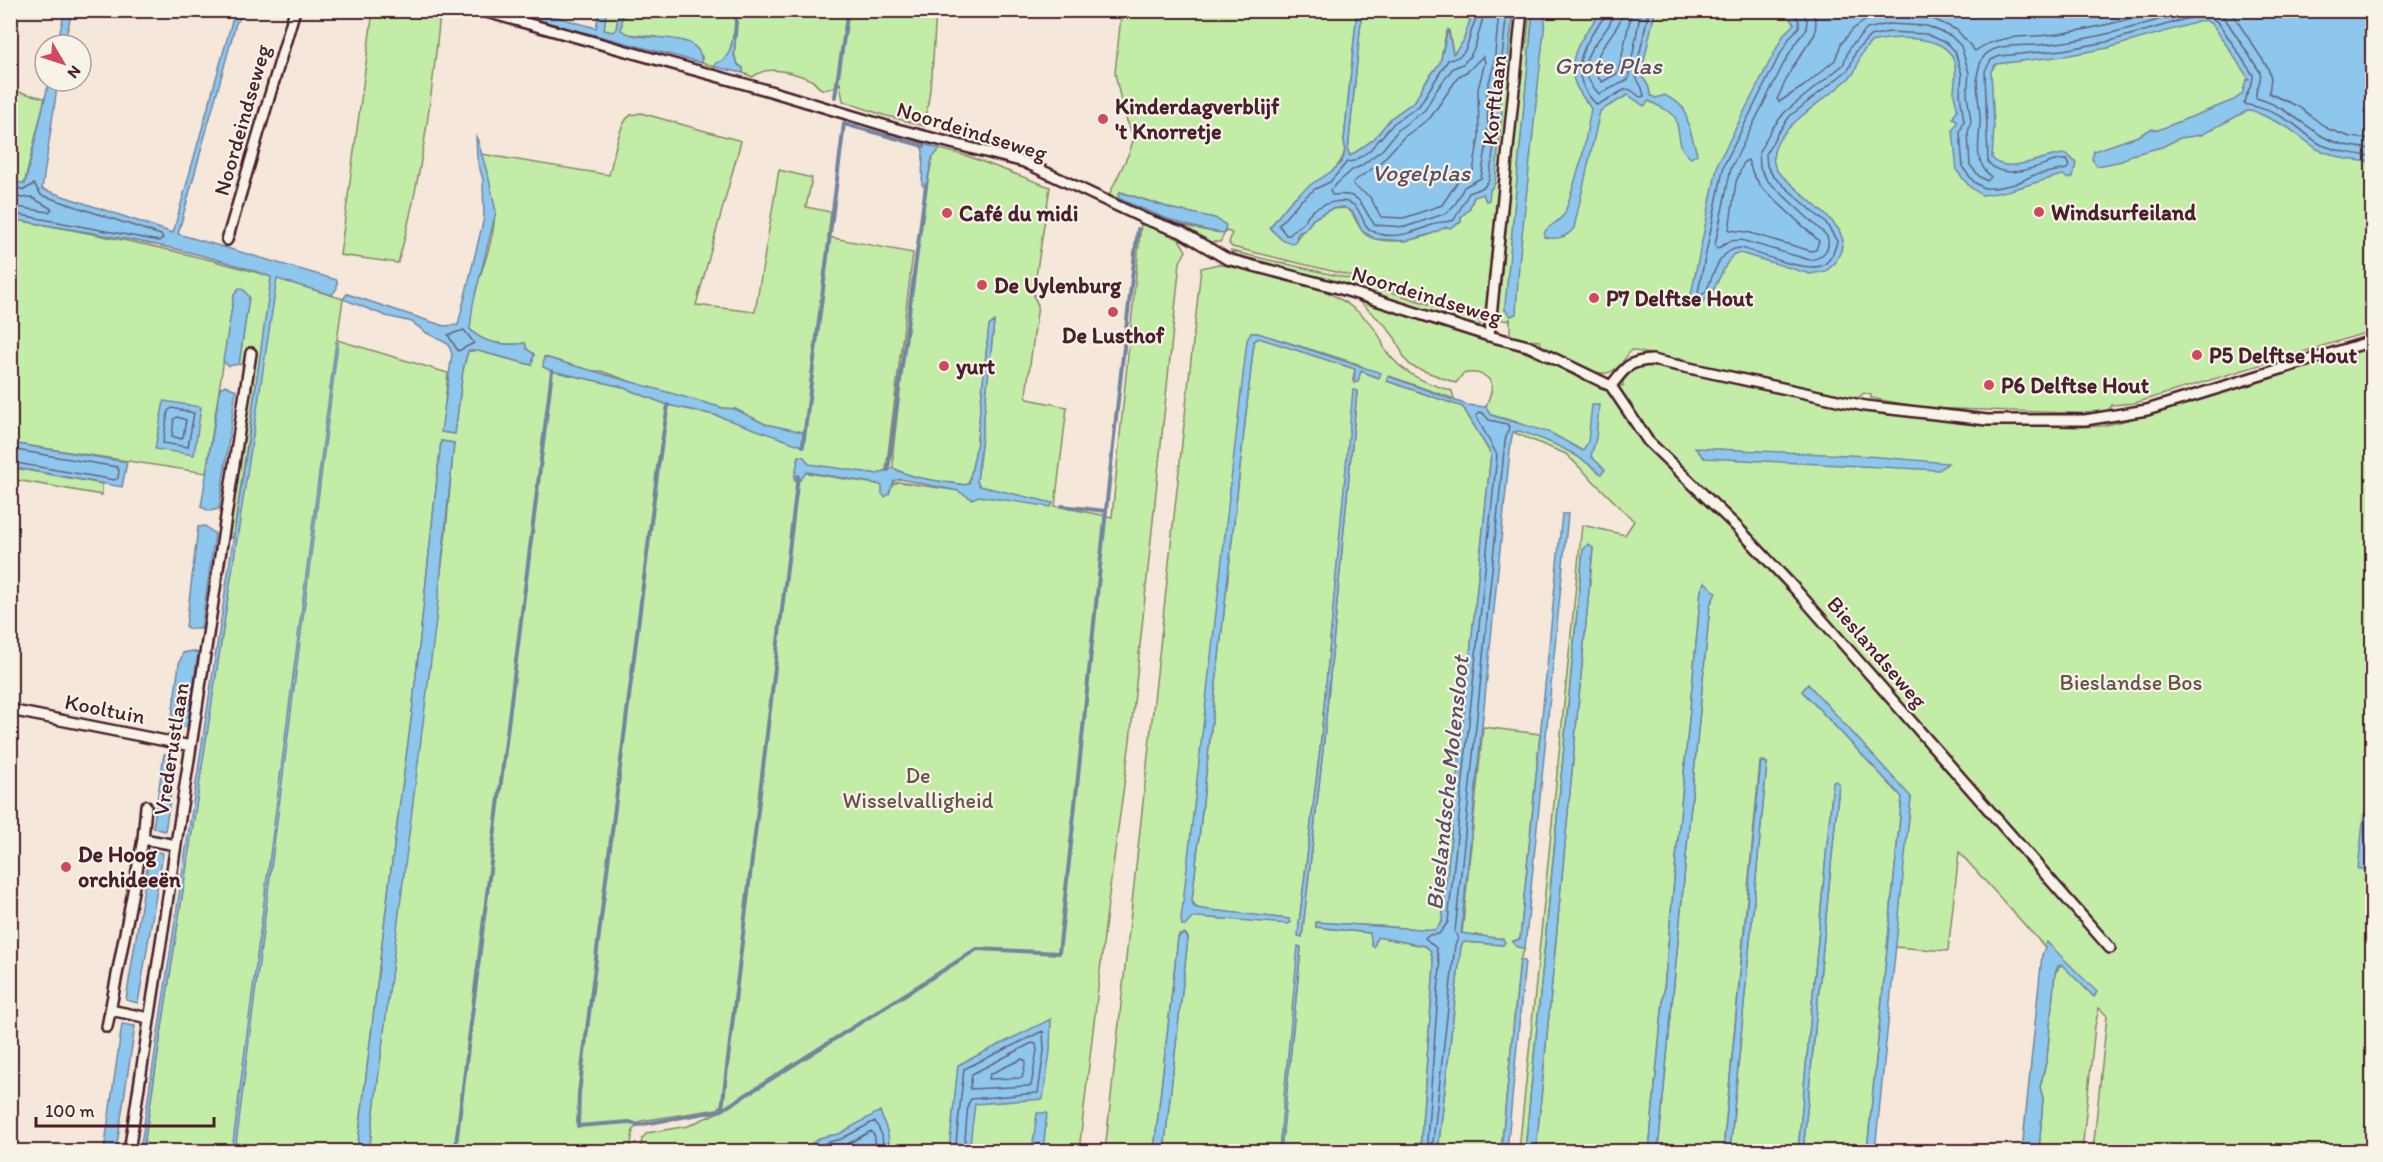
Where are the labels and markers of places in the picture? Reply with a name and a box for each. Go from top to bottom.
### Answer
place label: Kinderdagverblijf 't Knorretje [1115,93,1280,145]
marker: Kinderdagverblijf 't Knorretje [1096,112,1110,126]
place label: Windsurfeiland [2051,199,2196,226]
place label: Café du midi [959,200,1078,227]
marker: Windsurfeiland [2032,205,2046,219]
marker: Café du midi [940,206,954,220]
place label: De Uylenburg [994,272,1122,299]
marker: De Uylenburg [975,278,989,292]
place label: P7 Delftse Hout [1606,285,1754,312]
marker: P7 Delftse Hout [1587,291,1601,305]
marker: De Lusthof [1106,305,1120,319]
place label: De Lusthof [1062,322,1165,349]
place label: P5 Delftse Hout [2209,342,2358,369]
marker: P5 Delftse Hout [2190,348,2204,362]
place label: yurt [956,353,996,380]
marker: yurt [937,359,951,373]
place label: P6 Delftse Hout [2001,372,2150,399]
marker: P6 Delftse Hout [1982,378,1996,392]
place label: De Hoog orchideeën [78,841,181,893]
marker: De Hoog orchideeën [59,860,73,874]

